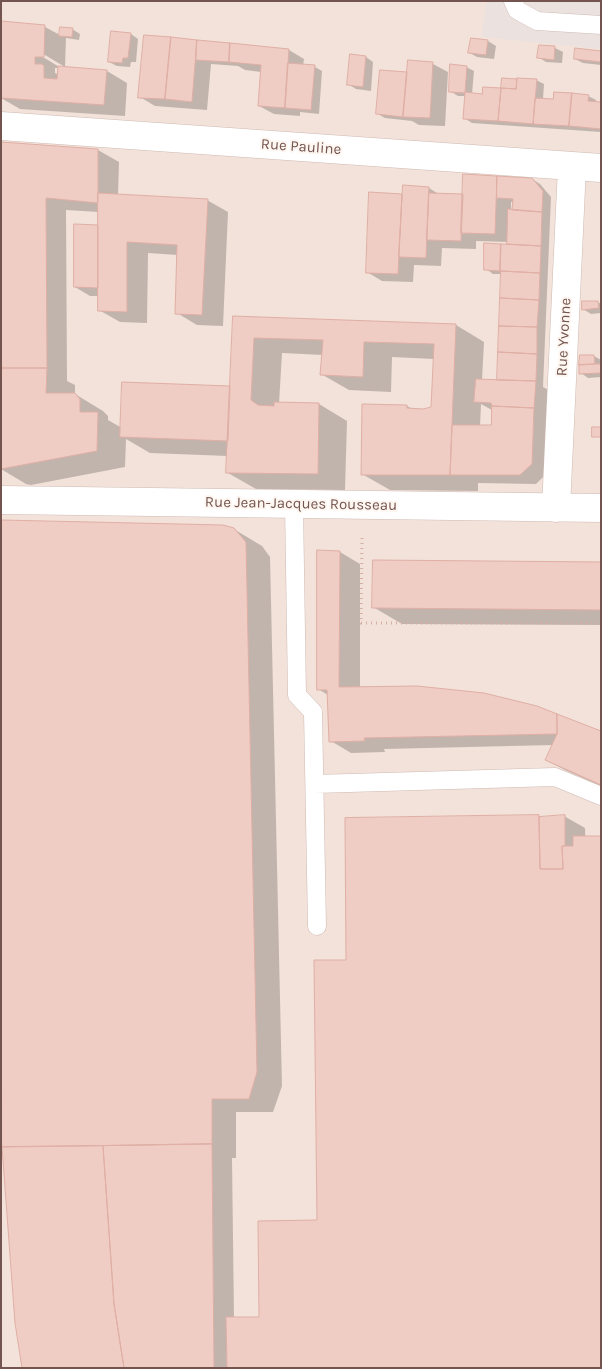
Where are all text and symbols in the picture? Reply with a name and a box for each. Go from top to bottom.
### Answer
street label: Rue Pauline [260,135,342,159]
street label: Rue Yvonne [553,297,575,377]
street label: Rue Jean-Jacques Rousseau [205,493,397,515]

